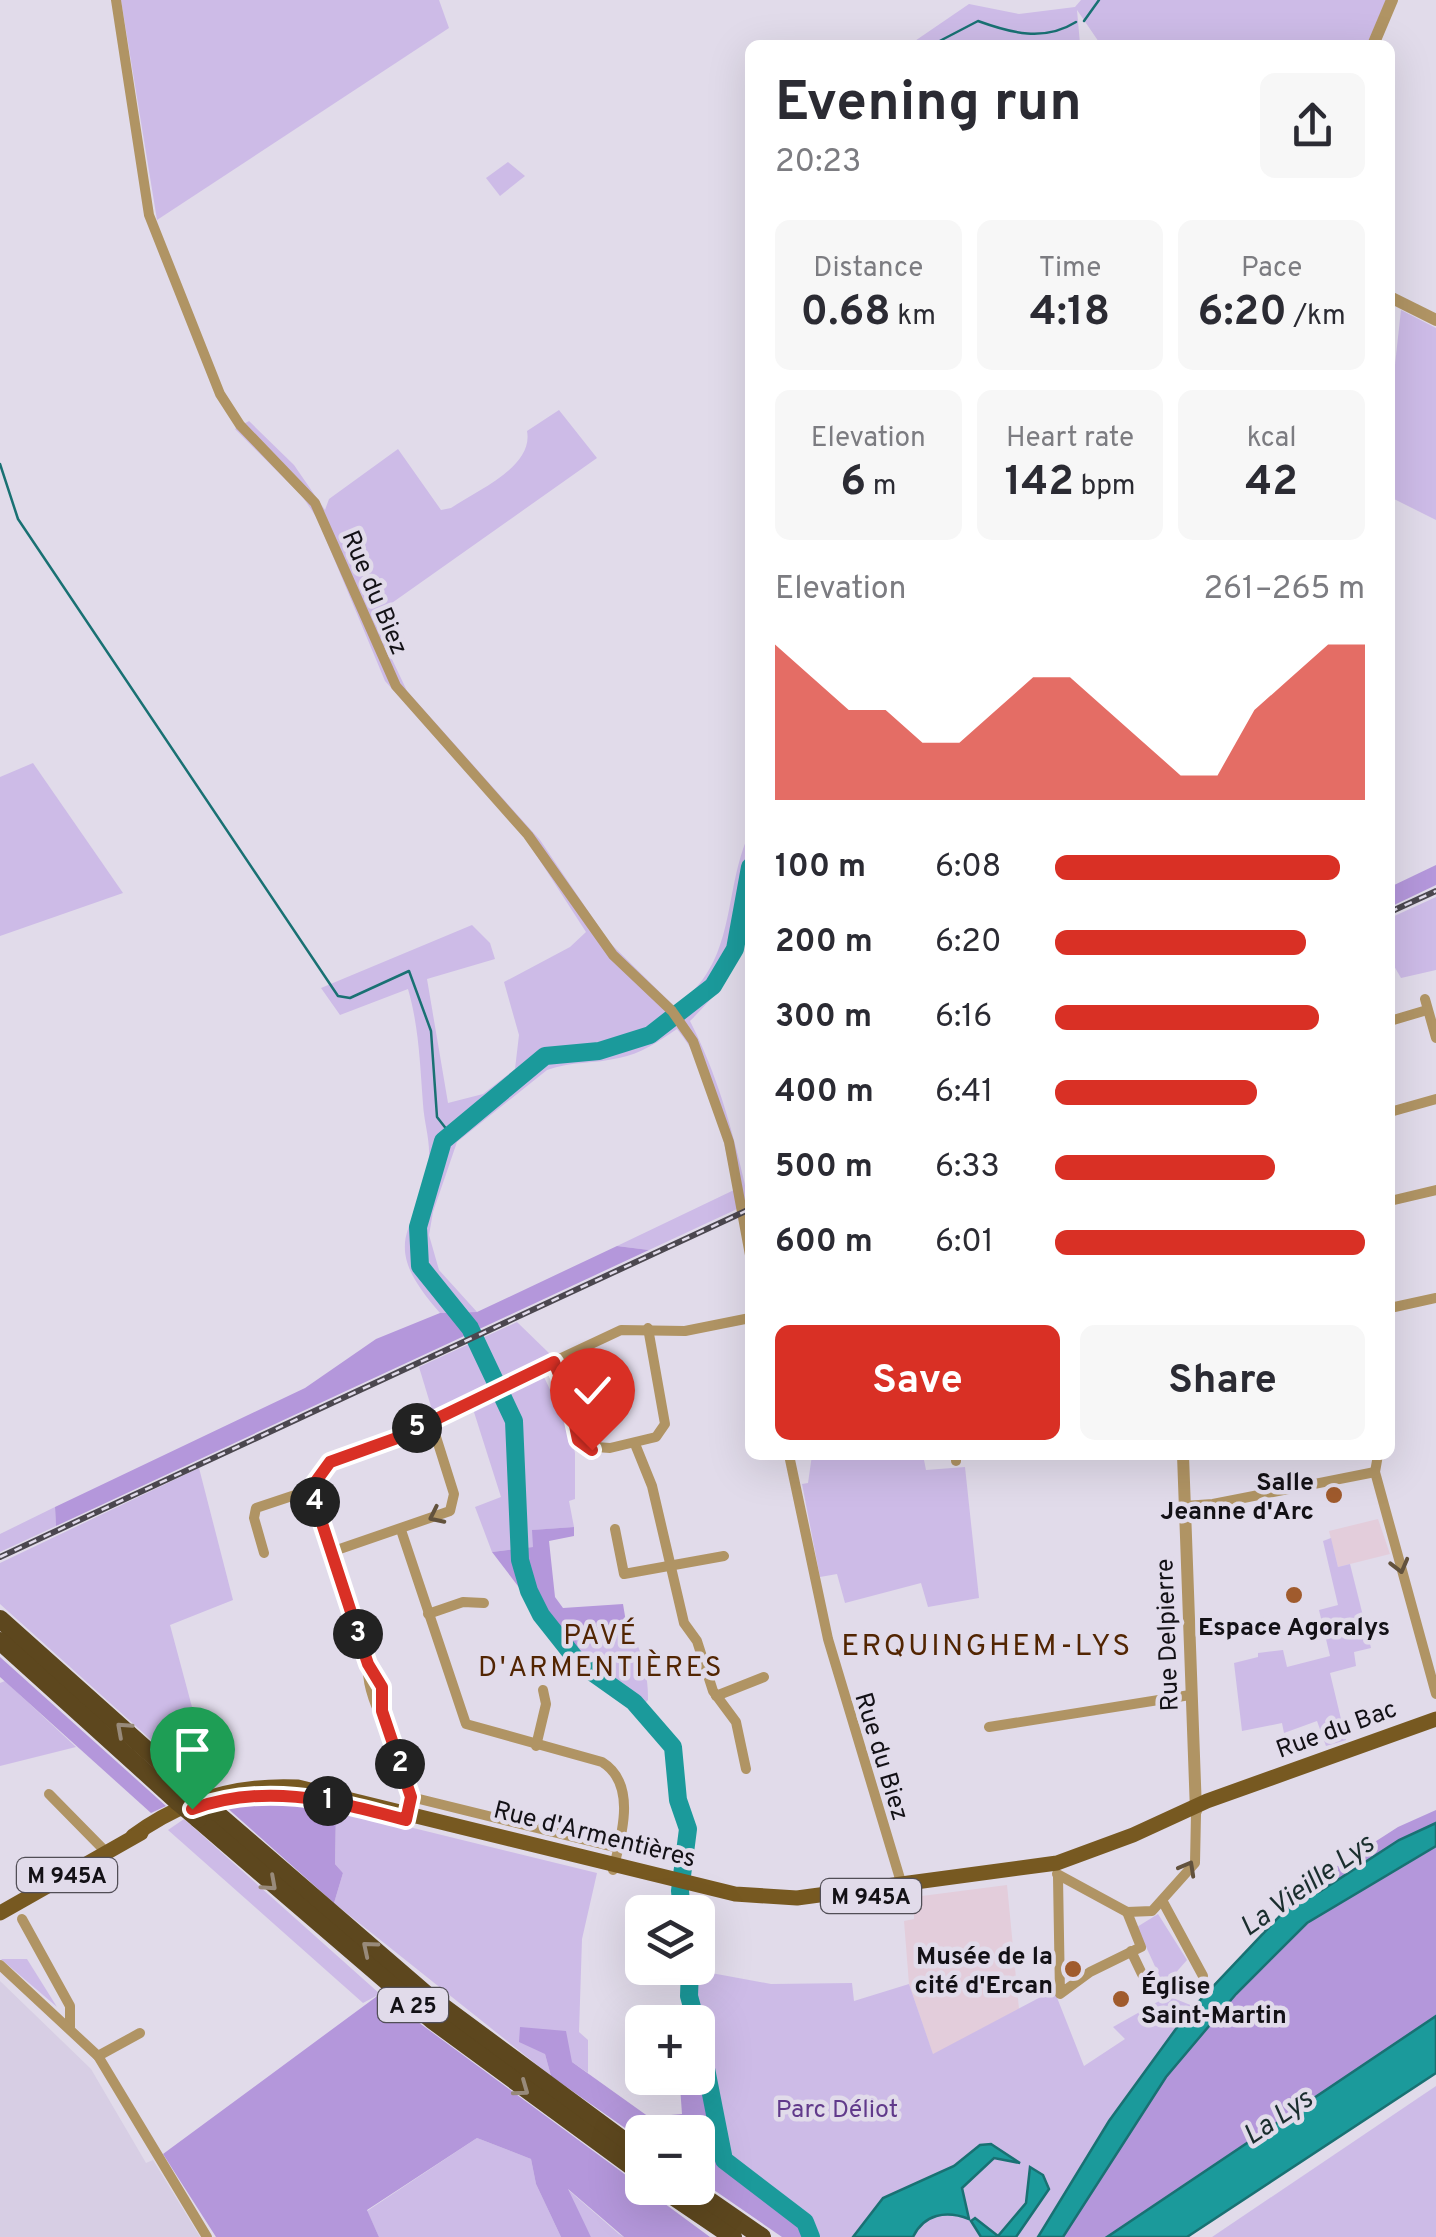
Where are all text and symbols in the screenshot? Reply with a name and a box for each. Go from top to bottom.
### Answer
text: Evening run [775,70,1082,140]
button: share [1260,73,1365,178]
text: 20:23 [775,143,861,183]
text: Distance [813,251,923,287]
text: Time [1039,251,1101,287]
text: Pace [1241,251,1302,287]
text: 0.68 [801,287,891,340]
text: 4:18 [1030,287,1110,340]
text: 6:20 [1198,287,1287,340]
text: km [891,299,936,335]
text: /km [1287,299,1346,335]
text: Elevation [811,421,926,457]
text: Heart rate [1006,421,1134,457]
text: kcal [1247,421,1297,457]
text: 6 [840,457,866,510]
text: 142 [1004,457,1074,510]
text: 42 [1245,457,1298,510]
text: m [866,469,896,505]
text: bpm [1074,469,1136,505]
street label: Rue du Biez [333,526,414,660]
text: Elevation [775,570,907,610]
text: 261–265 m [1203,570,1365,610]
text: 100 m [775,848,866,888]
text: 6:08 [935,848,1001,888]
text: 200 m [775,923,873,963]
text: 6:20 [935,923,1001,963]
text: 300 m [775,998,872,1038]
text: 6:16 [935,998,992,1038]
text: 400 m [775,1073,874,1113]
text: 6:41 [935,1073,993,1113]
text: 500 m [775,1148,873,1188]
text: 6:33 [935,1148,1000,1188]
text: 600 m [775,1223,873,1263]
text: 6:01 [935,1223,994,1263]
button: Save [775,1325,1060,1440]
button: Share [1080,1325,1365,1440]
pin [550,1348,635,1451]
icon: check [565,1363,620,1418]
pin: 5 [392,1403,442,1453]
text: 5 [408,1410,426,1446]
place label: Salle Jeanne d'Arc [1160,1468,1314,1529]
pin: 4 [290,1477,340,1527]
text: 4 [306,1484,324,1520]
marker: Salle Jeanne d'Arc [1323,1484,1345,1506]
one-way arrow [429,1503,447,1523]
one-way arrow [1389,1557,1410,1574]
street label: Rue Delpierre [1150,1558,1188,1712]
marker: Espace Agoralys [1283,1584,1305,1606]
pin: 3 [333,1609,383,1659]
place label: Espace Agoralys [1198,1613,1390,1645]
text: 3 [350,1616,366,1652]
district label: PAVÉ D'ARMENTIÈRES [478,1617,724,1687]
district label: ERQUINGHEM-LYS [841,1629,1133,1666]
street label: Rue du Biez [846,1689,915,1825]
street label: Rue du Bac [1272,1694,1402,1767]
pin [150,1707,235,1810]
icon: arrive [165,1722,220,1777]
one-way arrow [116,1723,135,1741]
pin: 2 [375,1739,425,1789]
text: 2 [391,1746,409,1782]
pin: 1 [303,1776,353,1826]
text: 1 [322,1783,334,1819]
street label: Rue d'Armentières [490,1795,699,1877]
water label: La Vieille Lys [1234,1827,1382,1946]
road number: M 945A [17,1858,117,1892]
one-way arrow [1176,1860,1195,1879]
one-way arrow [258,1872,277,1890]
road number: M 945A [821,1879,921,1913]
map controls [625,1895,715,2205]
button: layers [625,1895,715,1985]
one-way arrow [363,1941,381,1959]
place label: Musée de la cité d'Ercan [914,1942,1053,2003]
marker: Musée de la cité d'Ercan [1062,1958,1084,1980]
place label: Église Saint-Martin [1141,1971,1287,2033]
road number: A 25 [378,1988,448,2022]
marker: Église Saint-Martin [1110,1988,1132,2010]
button: + [625,2005,715,2095]
one-way arrow [511,2077,529,2095]
water label: La Lys [1237,2082,1321,2155]
park label: Parc Déliot [776,2095,898,2127]
button: − [625,2115,715,2205]

